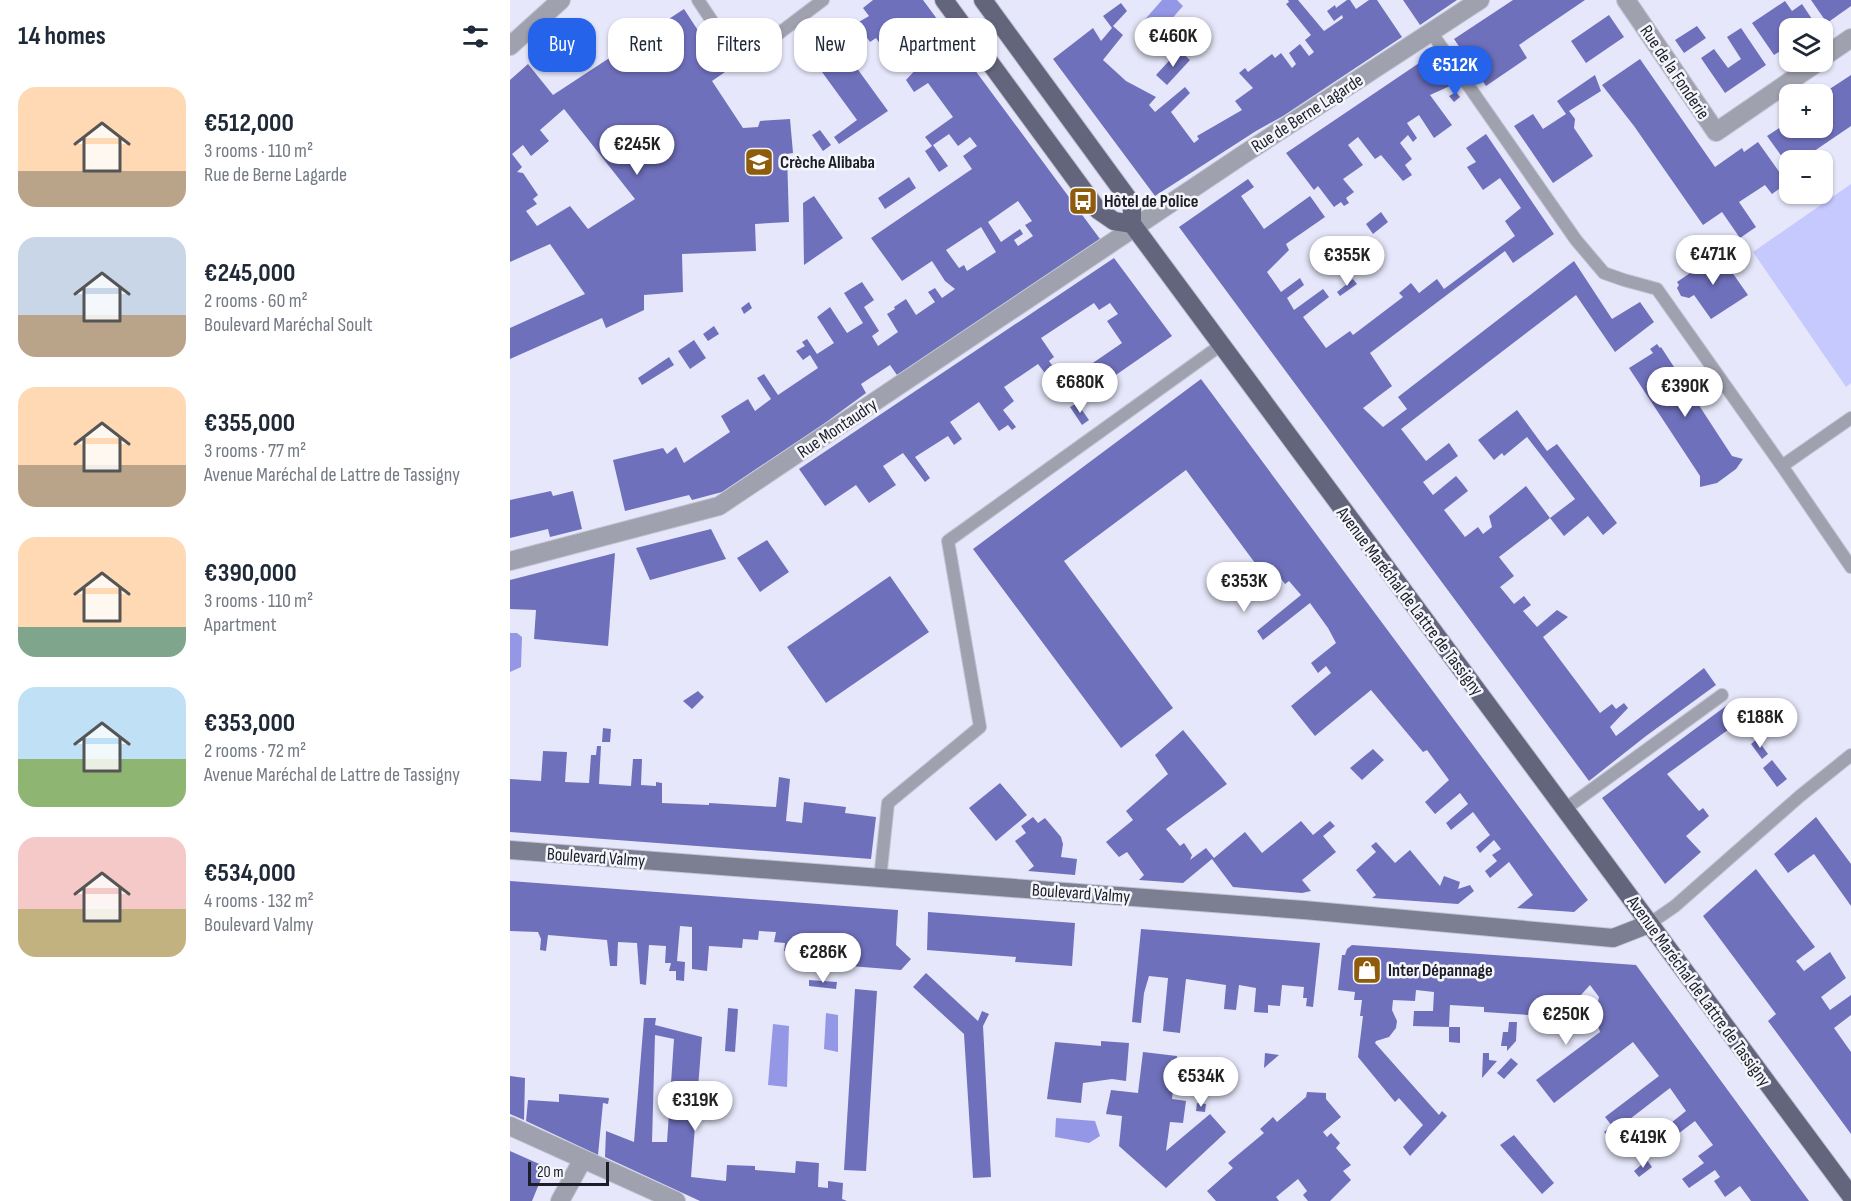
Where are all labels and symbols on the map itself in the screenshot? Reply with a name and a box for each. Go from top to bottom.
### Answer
pin: €460K [1131,17,1215,68]
street label: Rue de la Fonderie [1635,21,1714,123]
pin: €512K [1413,46,1497,97]
street label: Rue de Berne Lagarde [1248,70,1367,157]
pin: €245K [595,125,679,176]
school or university icon: Crèche Alibaba [743,146,775,178]
place label: Crèche Alibaba [780,152,875,173]
bus stop icon: Hôtel de Police [1067,185,1099,217]
place label: Hôtel de Police [1104,191,1199,212]
pin: €471K [1671,235,1755,286]
pin: €355K [1305,236,1389,287]
pin: €680K [1038,363,1122,414]
pin: €390K [1643,367,1727,418]
street label: Rue Montaudry [793,394,881,463]
street label: Avenue Maréchal de Lattre de Tassigny [1331,502,1487,700]
pin: €353K [1202,562,1286,613]
pin: €188K [1718,698,1802,749]
street label: Boulevard Valmy [546,844,646,871]
street label: Boulevard Valmy [1031,880,1131,907]
street label: Avenue Maréchal de Lattre de Tassigny [1622,891,1775,1091]
pin: €286K [781,933,865,984]
shop icon: Inter Dépannage [1351,954,1383,986]
place label: Inter Dépannage [1388,960,1493,981]
pin: €250K [1524,995,1608,1046]
pin: €534K [1159,1057,1243,1108]
pin: €319K [653,1081,737,1132]
pin: €419K [1601,1118,1685,1169]
scale bar [528,1159,609,1186]

